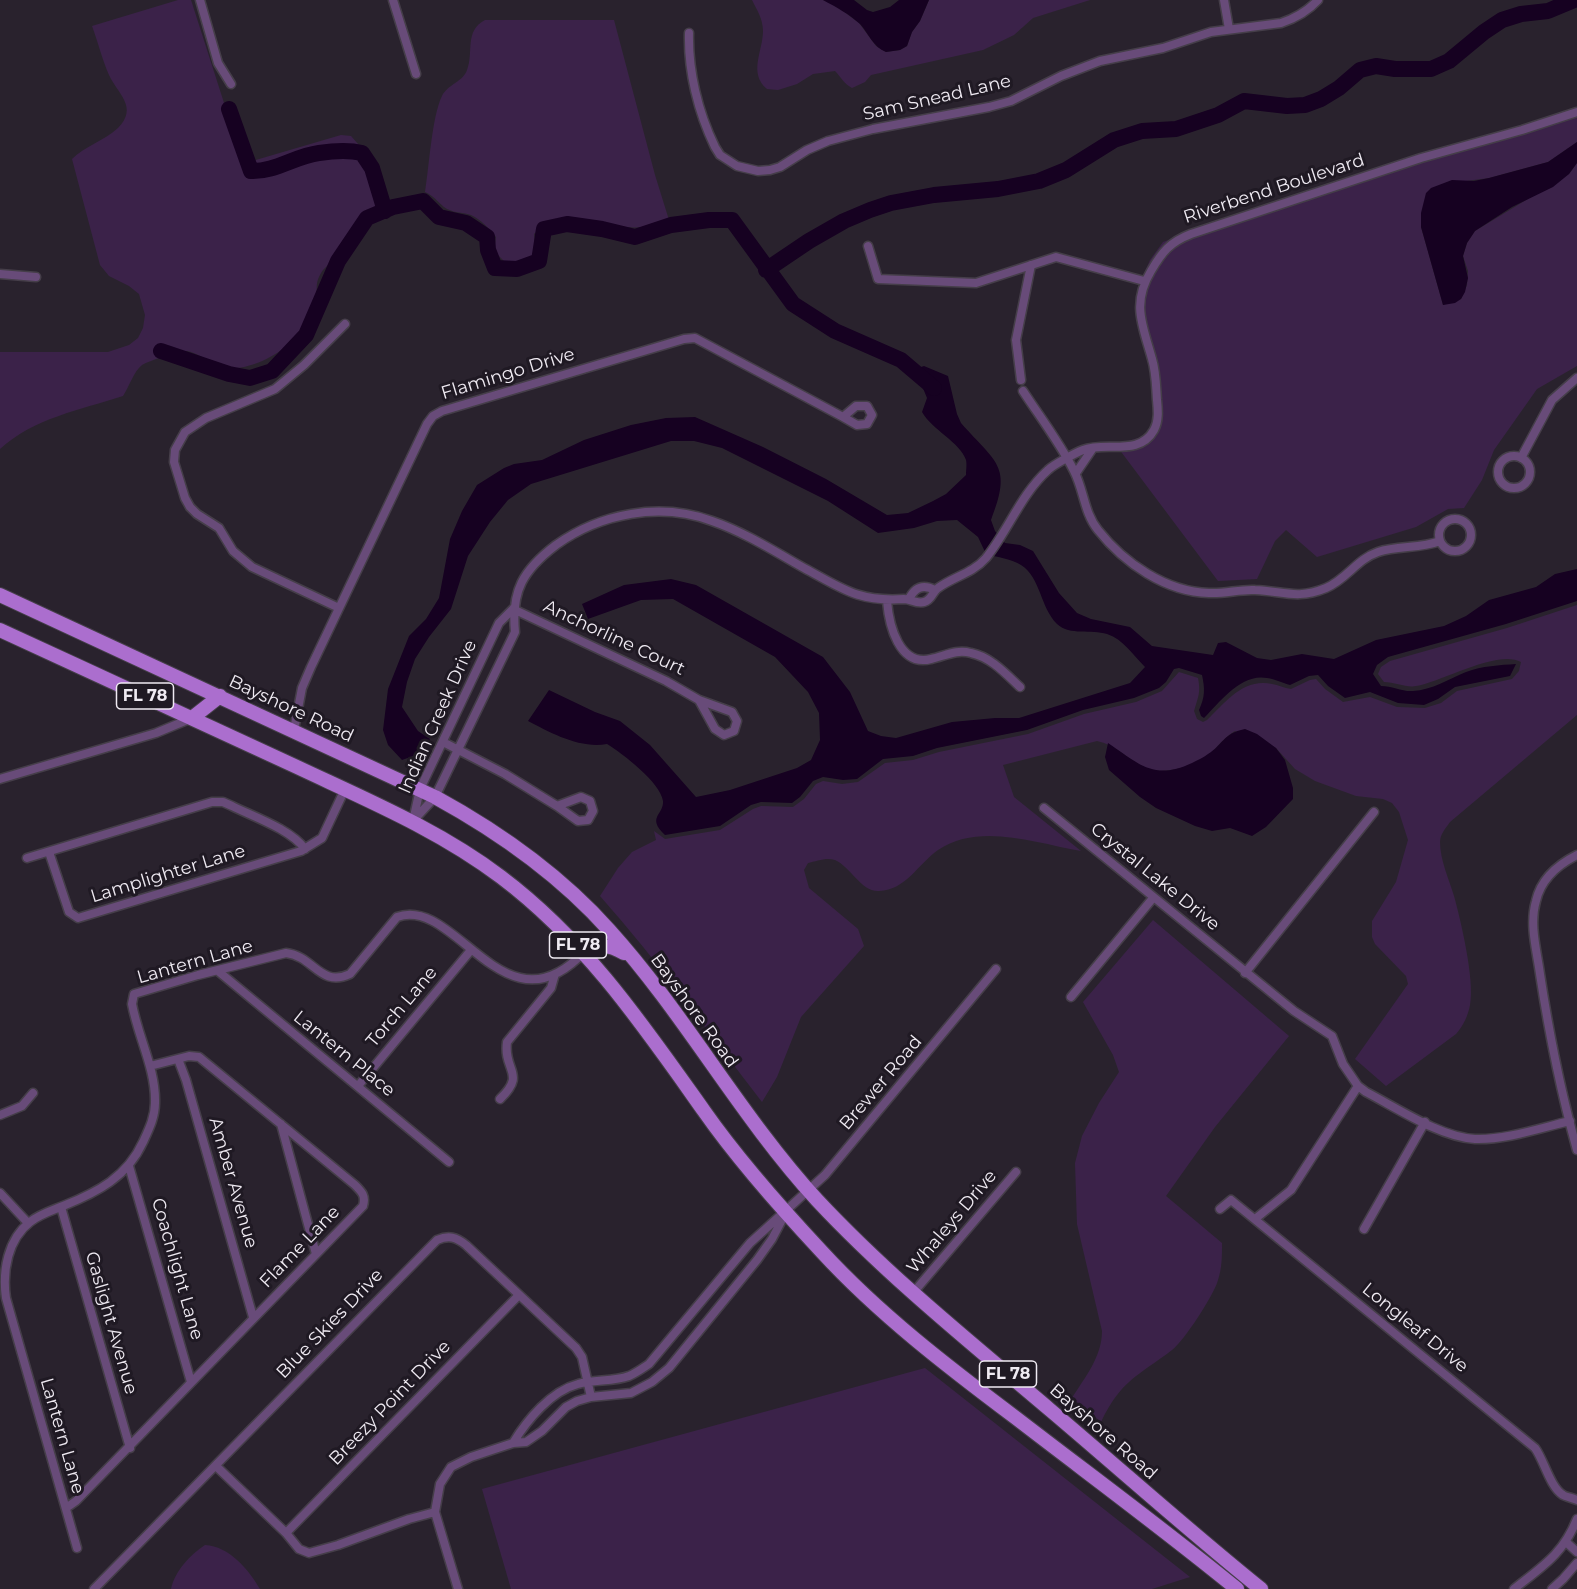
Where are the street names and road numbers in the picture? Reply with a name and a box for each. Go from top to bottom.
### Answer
street label: Sam Snead Lane [861,70,1013,126]
street label: Riverbend Boulevard [1181,150,1367,228]
street label: Flamingo Drive [439,343,577,405]
street label: Anchorline Court [540,596,688,680]
street label: Indian Creek Drive [394,637,482,797]
street label: Bayshore Road [225,671,357,747]
road number: FL 78 [116,683,174,709]
street label: Crystal Lake Drive [1086,818,1224,936]
street label: Lamplighter Lane [88,840,248,908]
road number: FL 78 [550,932,606,958]
street label: Lantern Lane [135,935,255,989]
street label: Bayshore Road [645,950,743,1072]
street label: Torch Lane [362,962,442,1052]
street label: Lantern Place [289,1006,399,1102]
street label: Brewer Road [835,1031,927,1135]
street label: Amber Avenue [204,1115,262,1251]
street label: Whaleys Drive [902,1166,1002,1278]
street label: Coachlight Lane [146,1195,208,1343]
street label: Flame Lane [255,1201,345,1293]
street label: Gaslight Avenue [80,1249,142,1397]
street label: Blue Skies Drive [272,1265,388,1383]
street label: Longleaf Drive [1358,1279,1472,1377]
street label: Breezy Point Drive [325,1336,455,1470]
road number: FL 78 [980,1361,1036,1387]
street label: Lantern Lane [35,1376,89,1496]
street label: Bayshore Road [1045,1379,1161,1485]

